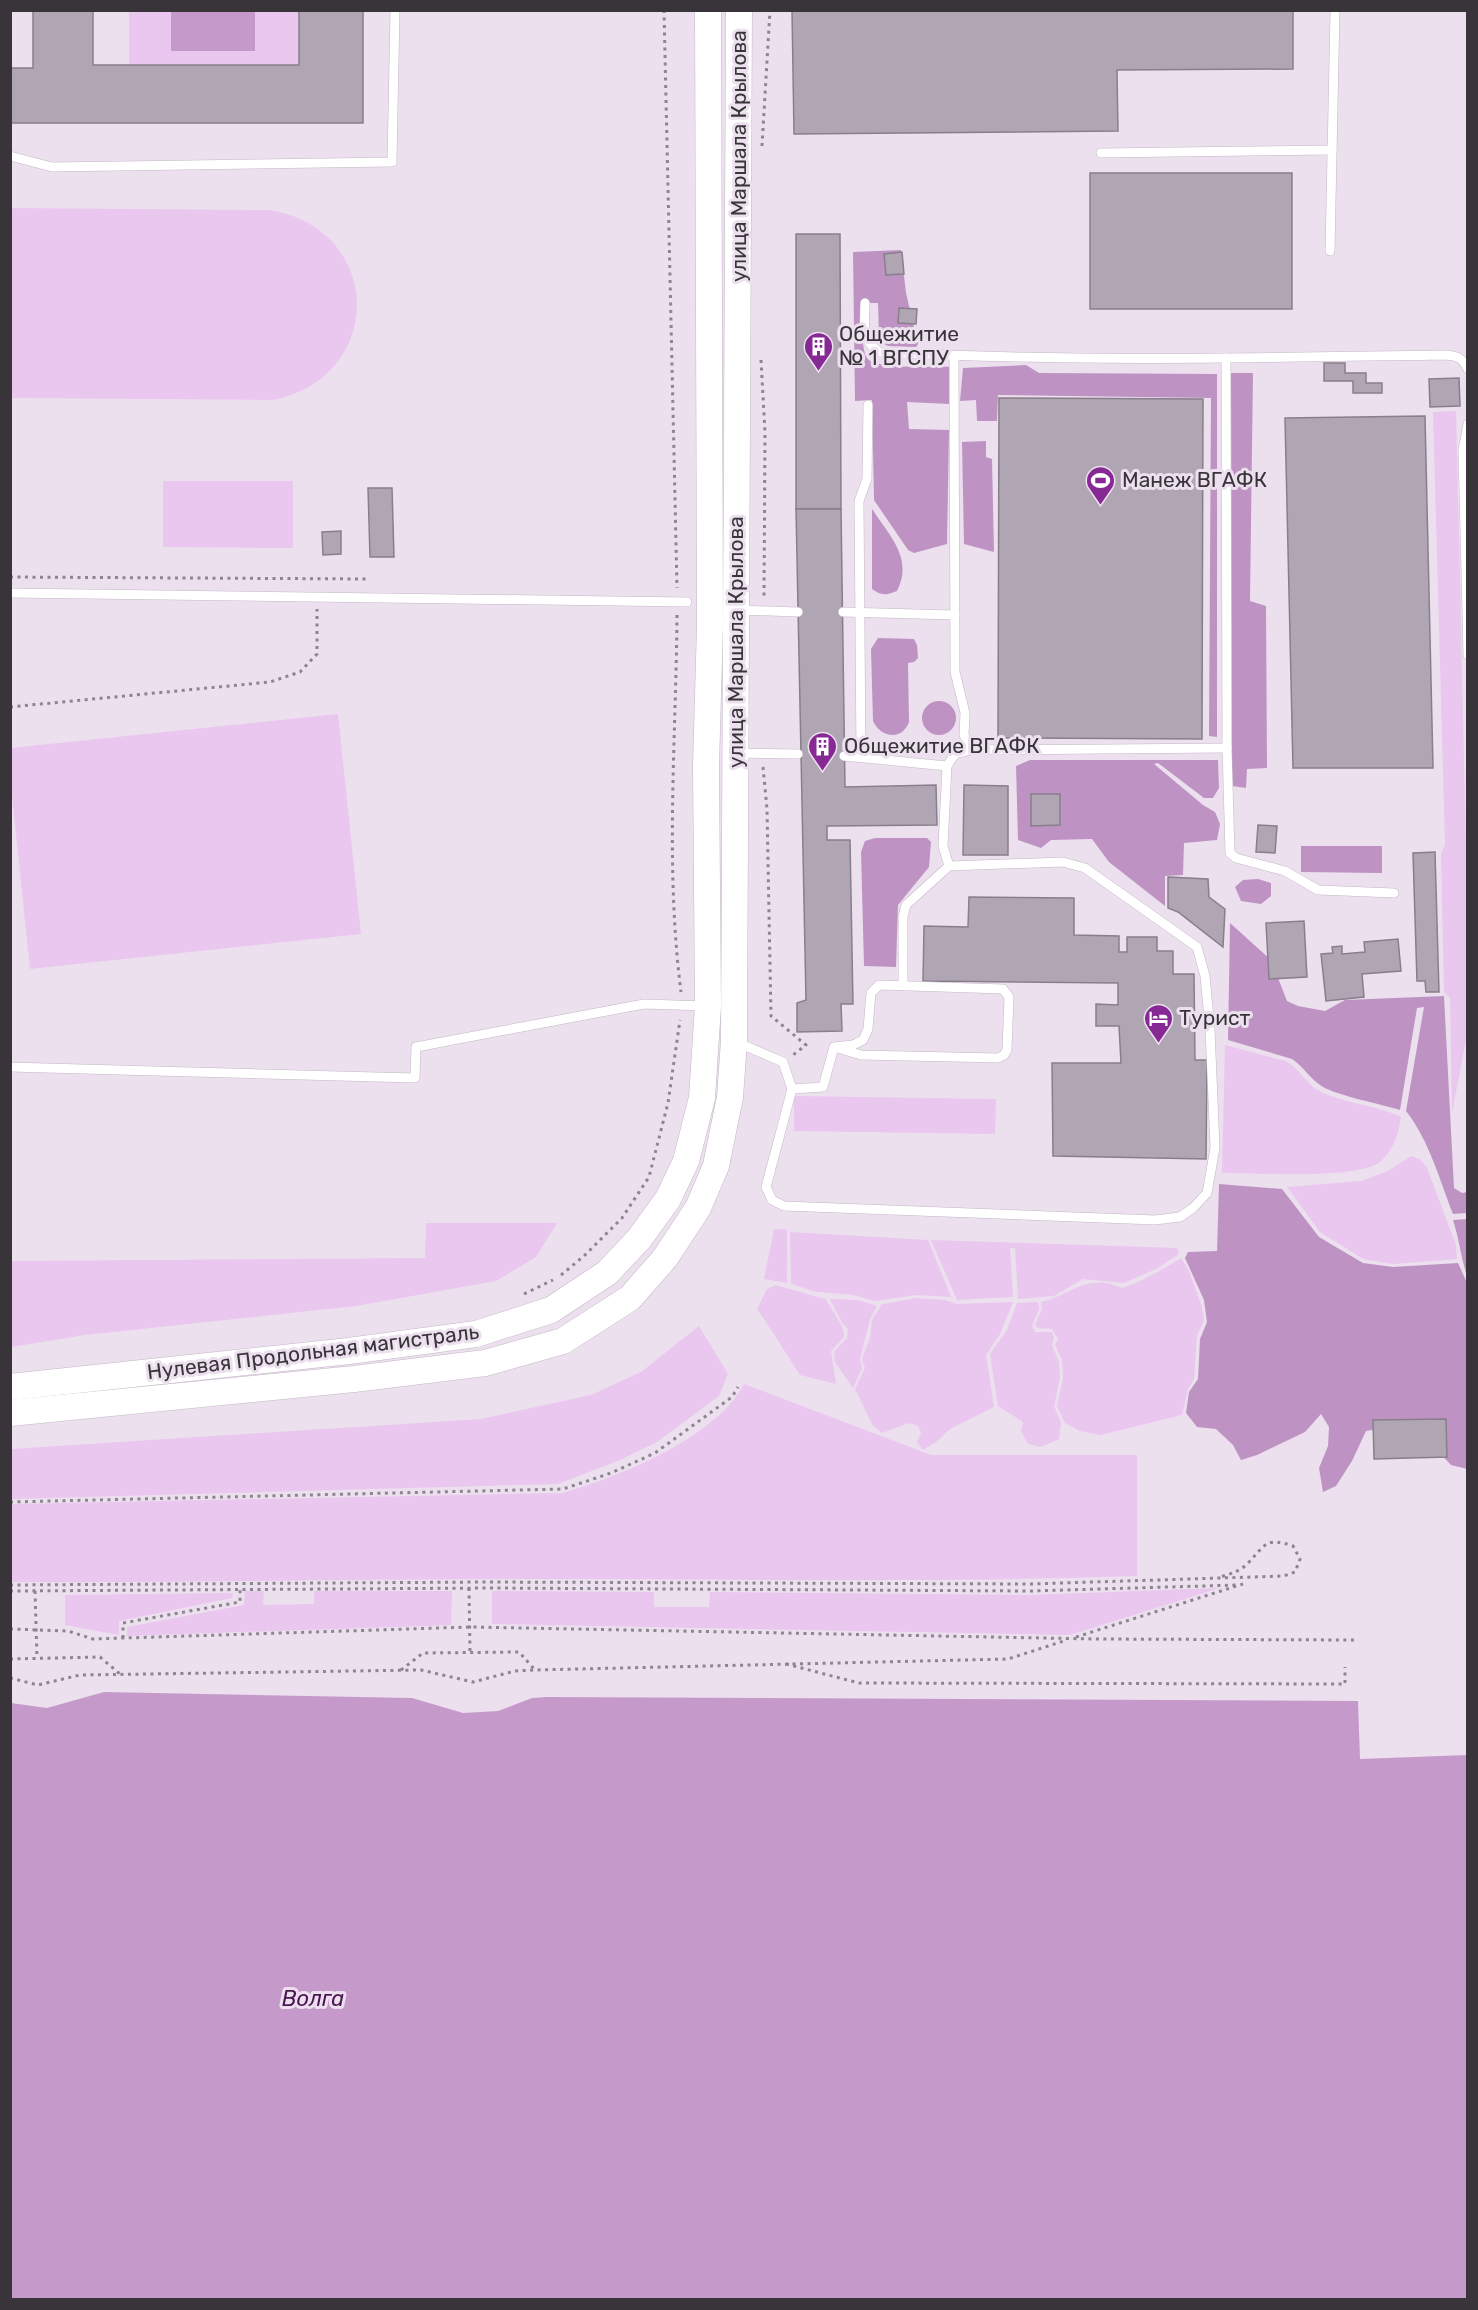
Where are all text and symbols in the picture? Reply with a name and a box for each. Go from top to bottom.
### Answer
street label: улица Маршала Крылова [726,30,751,282]
place label: Общежитие № 1 ВГСПУ [839,321,959,370]
building icon: Общежитие № 1 ВГСПУ [802,330,834,372]
sports icon: Манеж ВГАФК [1085,464,1117,506]
place label: Манеж ВГАФК [1122,467,1267,492]
street label: улица Маршала Крылова [723,516,748,768]
building icon: Общежитие ВГАФК [807,730,839,772]
place label: Общежитие ВГАФК [844,733,1040,758]
hotel icon: Турист [1142,1002,1174,1044]
place label: Турист [1179,1005,1251,1030]
street label: Нулевая Продольная магистраль [145,1319,480,1384]
water label: Волга [282,1985,344,2012]

